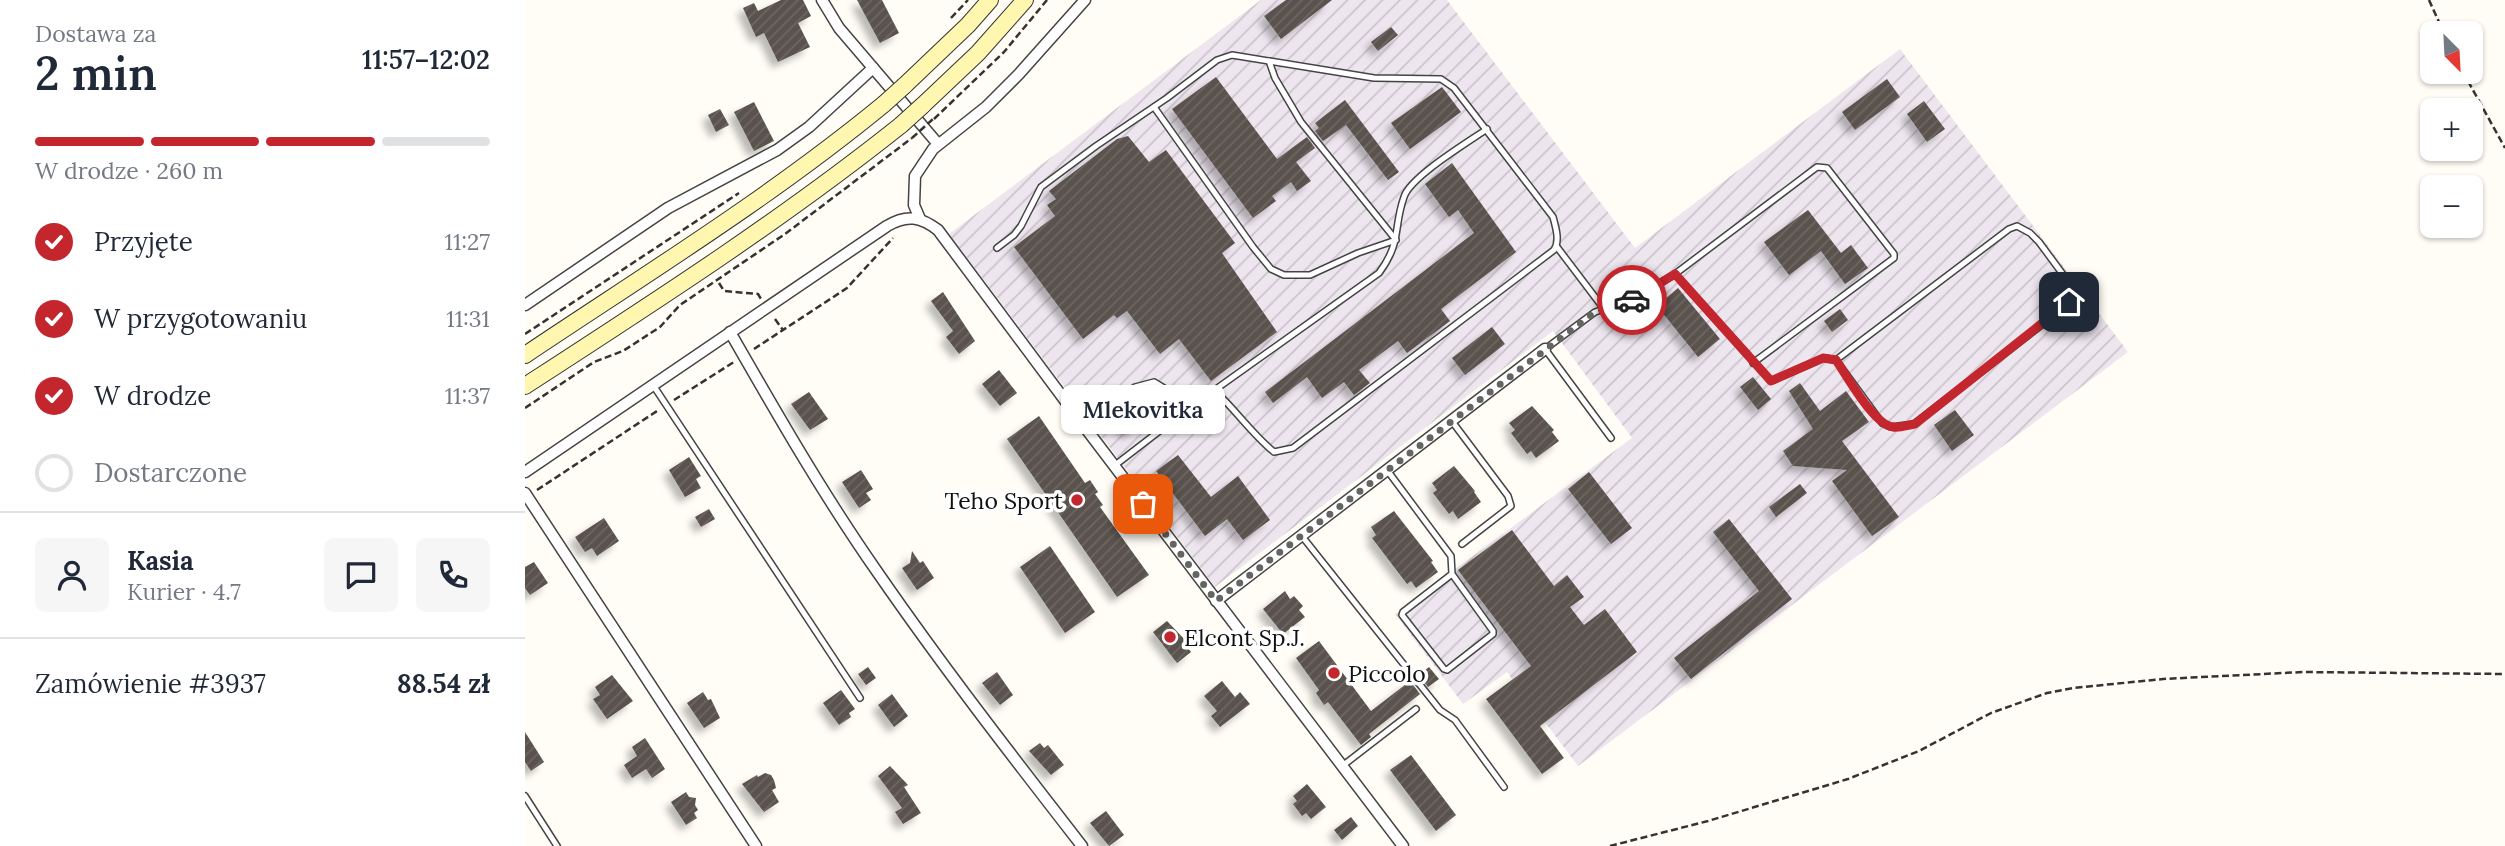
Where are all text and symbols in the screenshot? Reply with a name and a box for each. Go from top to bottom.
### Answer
text: Dostawa za [35,19,156,48]
north arrow [2420,21,2483,84]
map controls [2420,21,2483,238]
text: 11:57–12:02 [362,43,490,76]
text: 2 min [35,44,157,103]
button: + [2420,98,2483,161]
text: W drodze · 260 m [35,156,223,185]
button: − [2420,175,2483,238]
icon: check [35,223,73,261]
text: Przyjęte [94,225,193,258]
text: 11:27 [445,227,490,256]
courier [1597,265,1667,335]
pin [2039,272,2099,332]
icon: car [1613,281,1651,319]
icon: home [2050,283,2088,321]
icon: check [35,300,73,338]
text: W przygotowaniu [94,302,307,335]
text: 11:31 [446,304,490,333]
icon: check [35,377,73,415]
text: W drodze [94,379,211,412]
text: 11:37 [445,381,490,410]
callout: Mlekovitka [1061,385,1225,434]
text: Mlekovitka [1083,395,1203,424]
text: Dostarczone [94,456,247,489]
pin [1113,474,1173,534]
icon: bag [1124,485,1162,523]
place label: Teho Sport [945,486,1063,515]
marker: Teho Sport [1069,492,1085,508]
button: person [35,538,109,612]
button: chat [324,538,398,612]
button: phone [416,538,490,612]
text: Kasia [127,544,194,577]
text: Kurier · 4.7 [127,577,241,606]
place label: Elcont Sp.J. [1184,623,1305,652]
marker: Elcont Sp.J. [1162,629,1178,645]
place label: Piccolo [1348,659,1426,688]
marker: Piccolo [1326,665,1342,681]
text: Zamówienie #3937 [35,667,266,700]
text: 88.54 zł [397,667,490,700]

